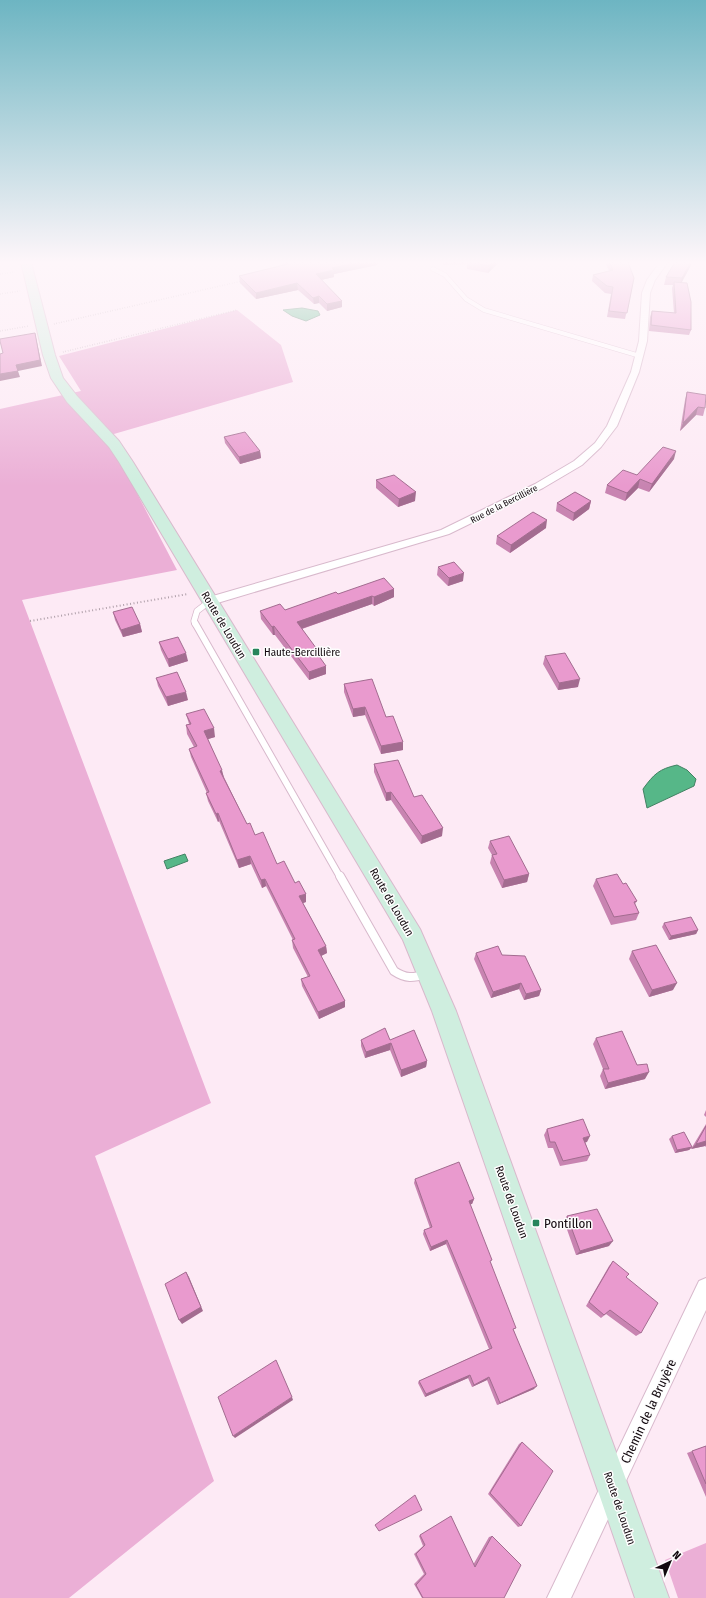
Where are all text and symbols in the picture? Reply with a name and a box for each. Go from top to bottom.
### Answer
street label: Rue de la Bercillière [469,483,540,525]
street label: Route de Loudun [198,589,249,661]
place label: Haute-Bercillière [264,646,340,659]
marker: Haute-Bercillière [251,647,261,657]
street label: Route de Loudun [367,866,416,939]
street label: Route de Loudun [492,1164,531,1240]
place label: Pontillon [544,1216,592,1231]
marker: Pontillon [531,1218,541,1228]
street label: Chemin de la Bruyère [618,1357,679,1466]
street label: Route de Loudun [601,1470,638,1546]
north arrow [650,1542,690,1582]
text: N [670,1548,683,1562]

